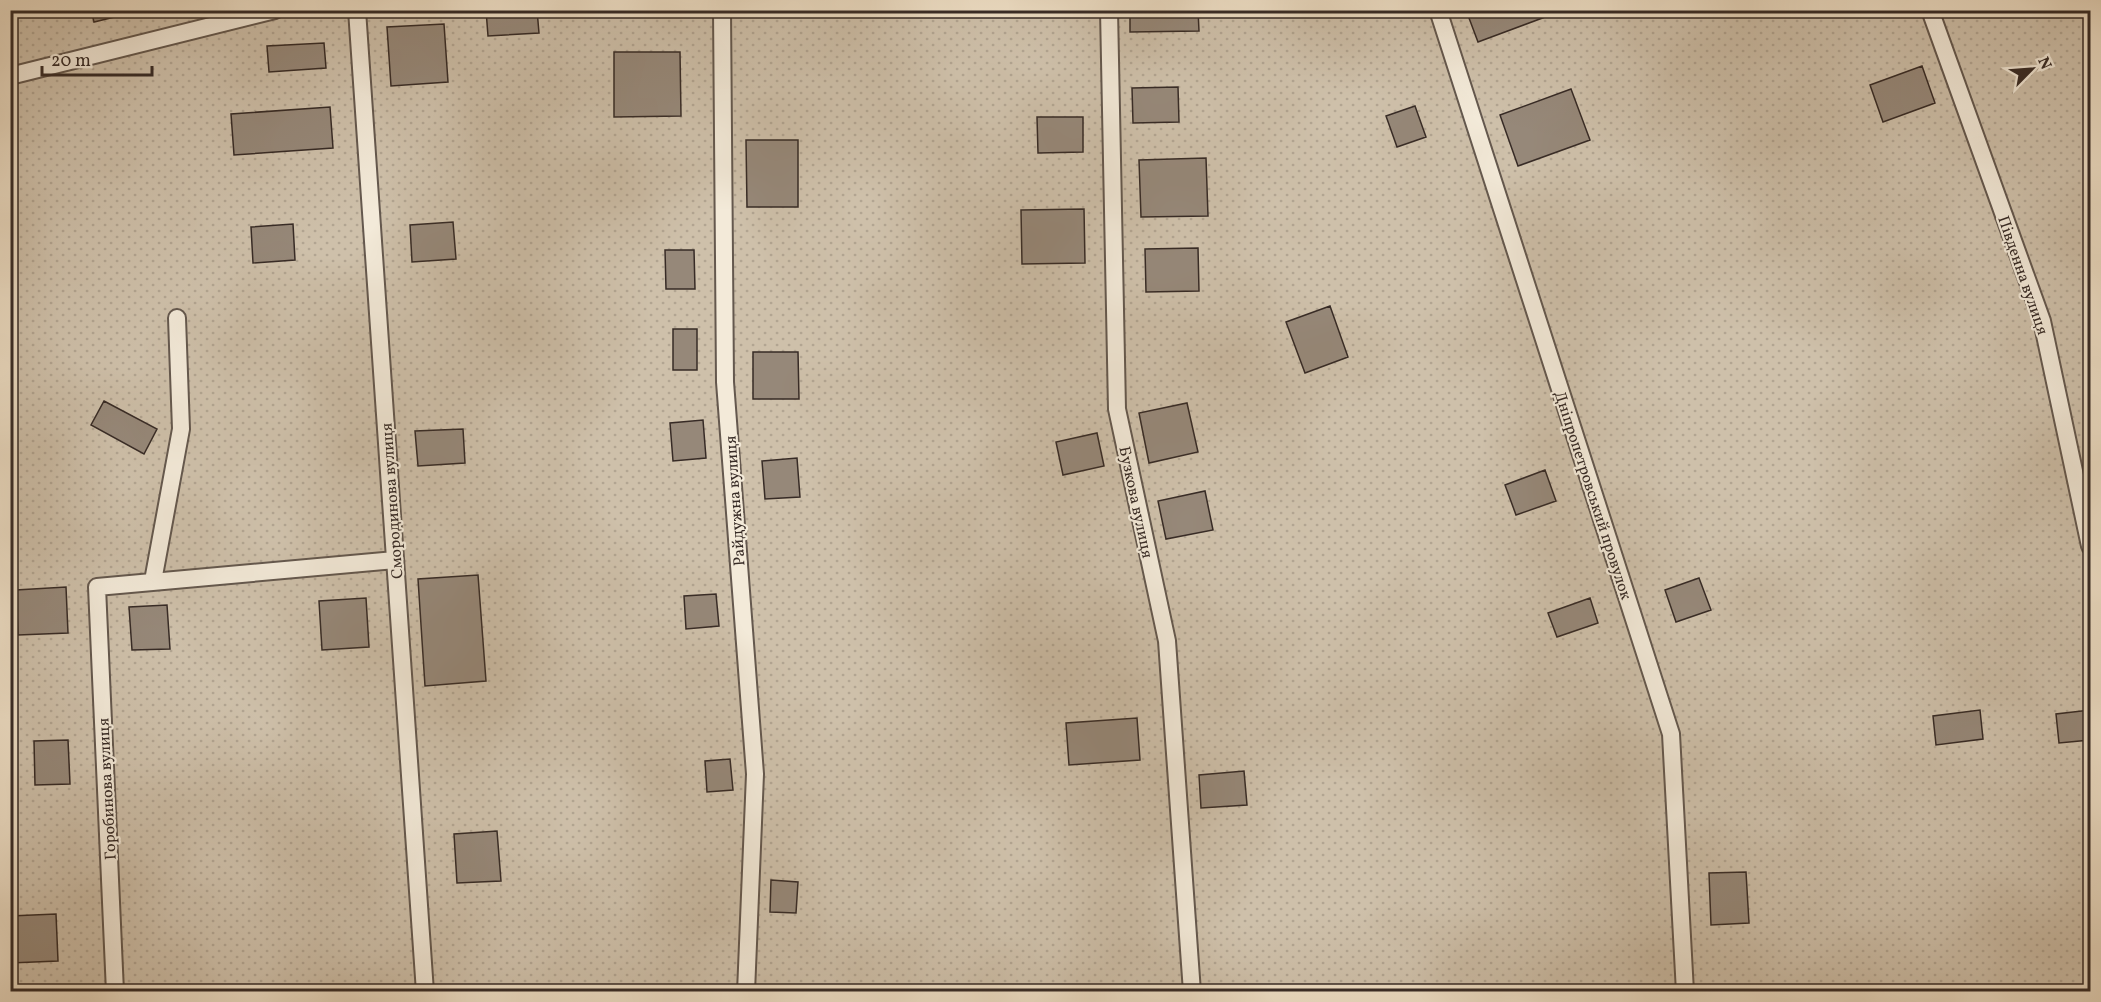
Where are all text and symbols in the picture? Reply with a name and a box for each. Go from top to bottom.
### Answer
scale bar [42,39,152,77]
north arrow [2002,39,2062,99]
text: 20 m [51,49,91,74]
text: N [2031,54,2056,74]
street label: Південна вулиця [1991,213,2053,338]
street label: Дніпропетровський провулок [1548,388,1636,603]
street label: Смородинова вулиця [377,422,409,580]
street label: Райдужна вулиця [720,435,752,567]
street label: Бузкова вулиця [1112,444,1158,560]
street label: Горобинова вулиця [93,717,123,860]

